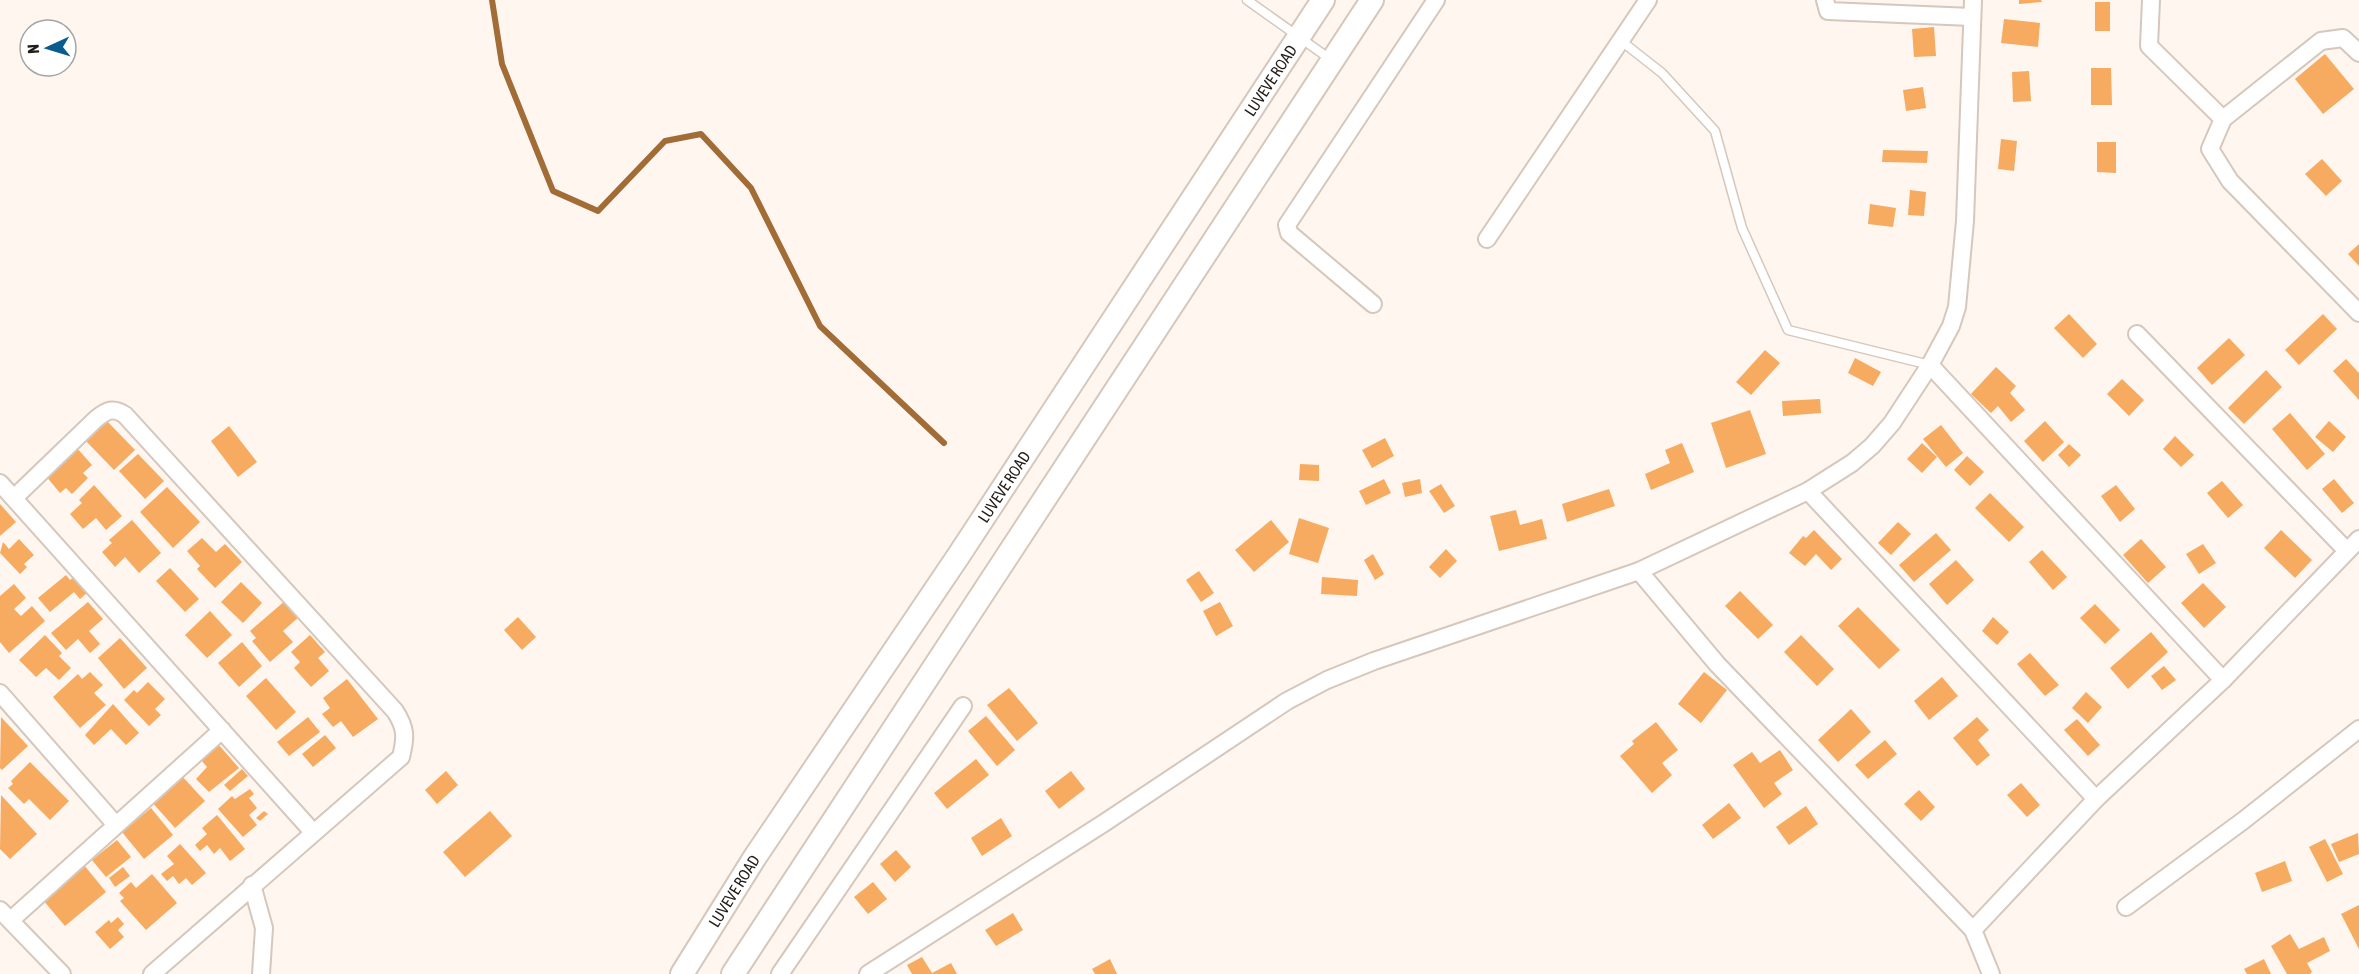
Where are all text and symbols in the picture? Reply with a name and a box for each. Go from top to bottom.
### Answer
north arrow [18,18,78,78]
street label: LUVEVE ROAD [1241,41,1300,119]
text: N [24,44,42,54]
street label: LUVEVE ROAD [974,448,1034,526]
street label: LUVEVE ROAD [705,852,763,930]

